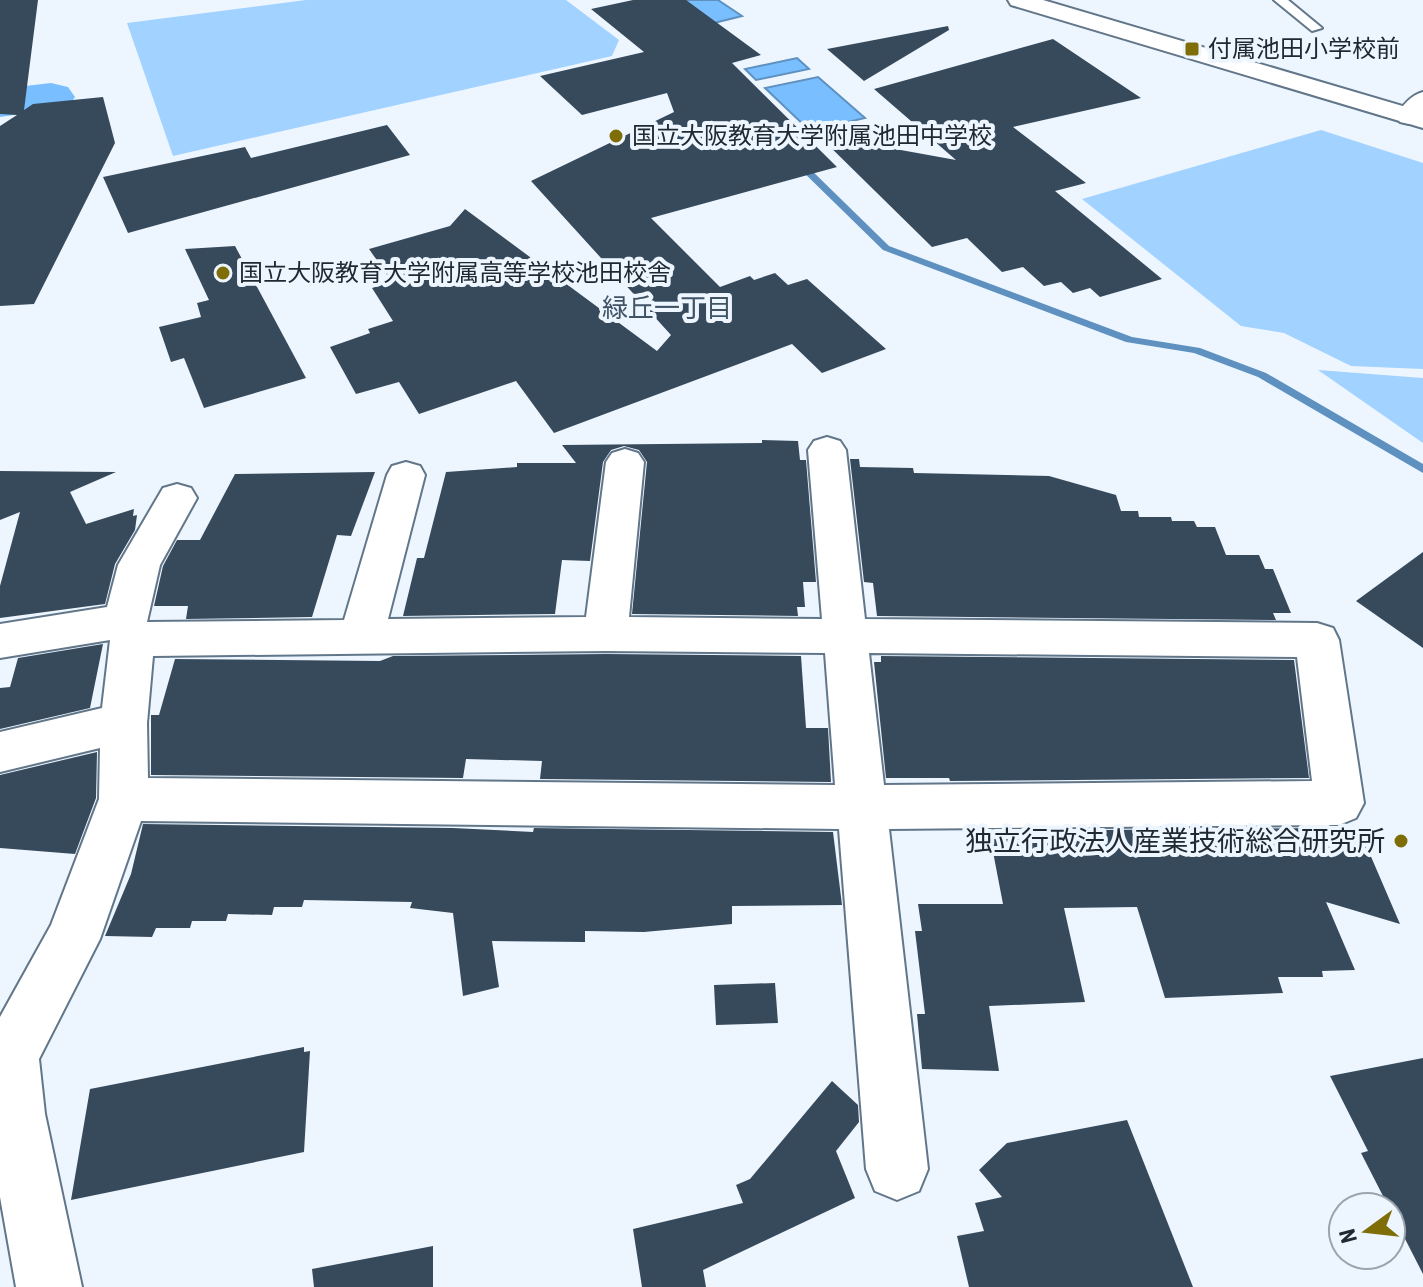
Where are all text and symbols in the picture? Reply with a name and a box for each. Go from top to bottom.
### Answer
place label: 付属池田小学校前 [1208,35,1400,63]
marker: 付属池田小学校前 [1183,40,1201,58]
place label: 国立大阪教育大学附属池田中学校 [632,122,992,150]
marker: 国立大阪教育大学附属池田中学校 [607,127,625,145]
place label: 国立大阪教育大学附属高等学校池田校舎 [239,259,671,287]
marker: 国立大阪教育大学附属高等学校池田校舎 [214,264,232,282]
district label: 緑丘一丁目 [602,293,732,323]
place label: 独立行政法人産業技術総合研究所 [965,825,1385,858]
marker: 独立行政法人産業技術総合研究所 [1392,832,1410,850]
north arrow [1327,1191,1407,1271]
text: N [1334,1226,1362,1246]

